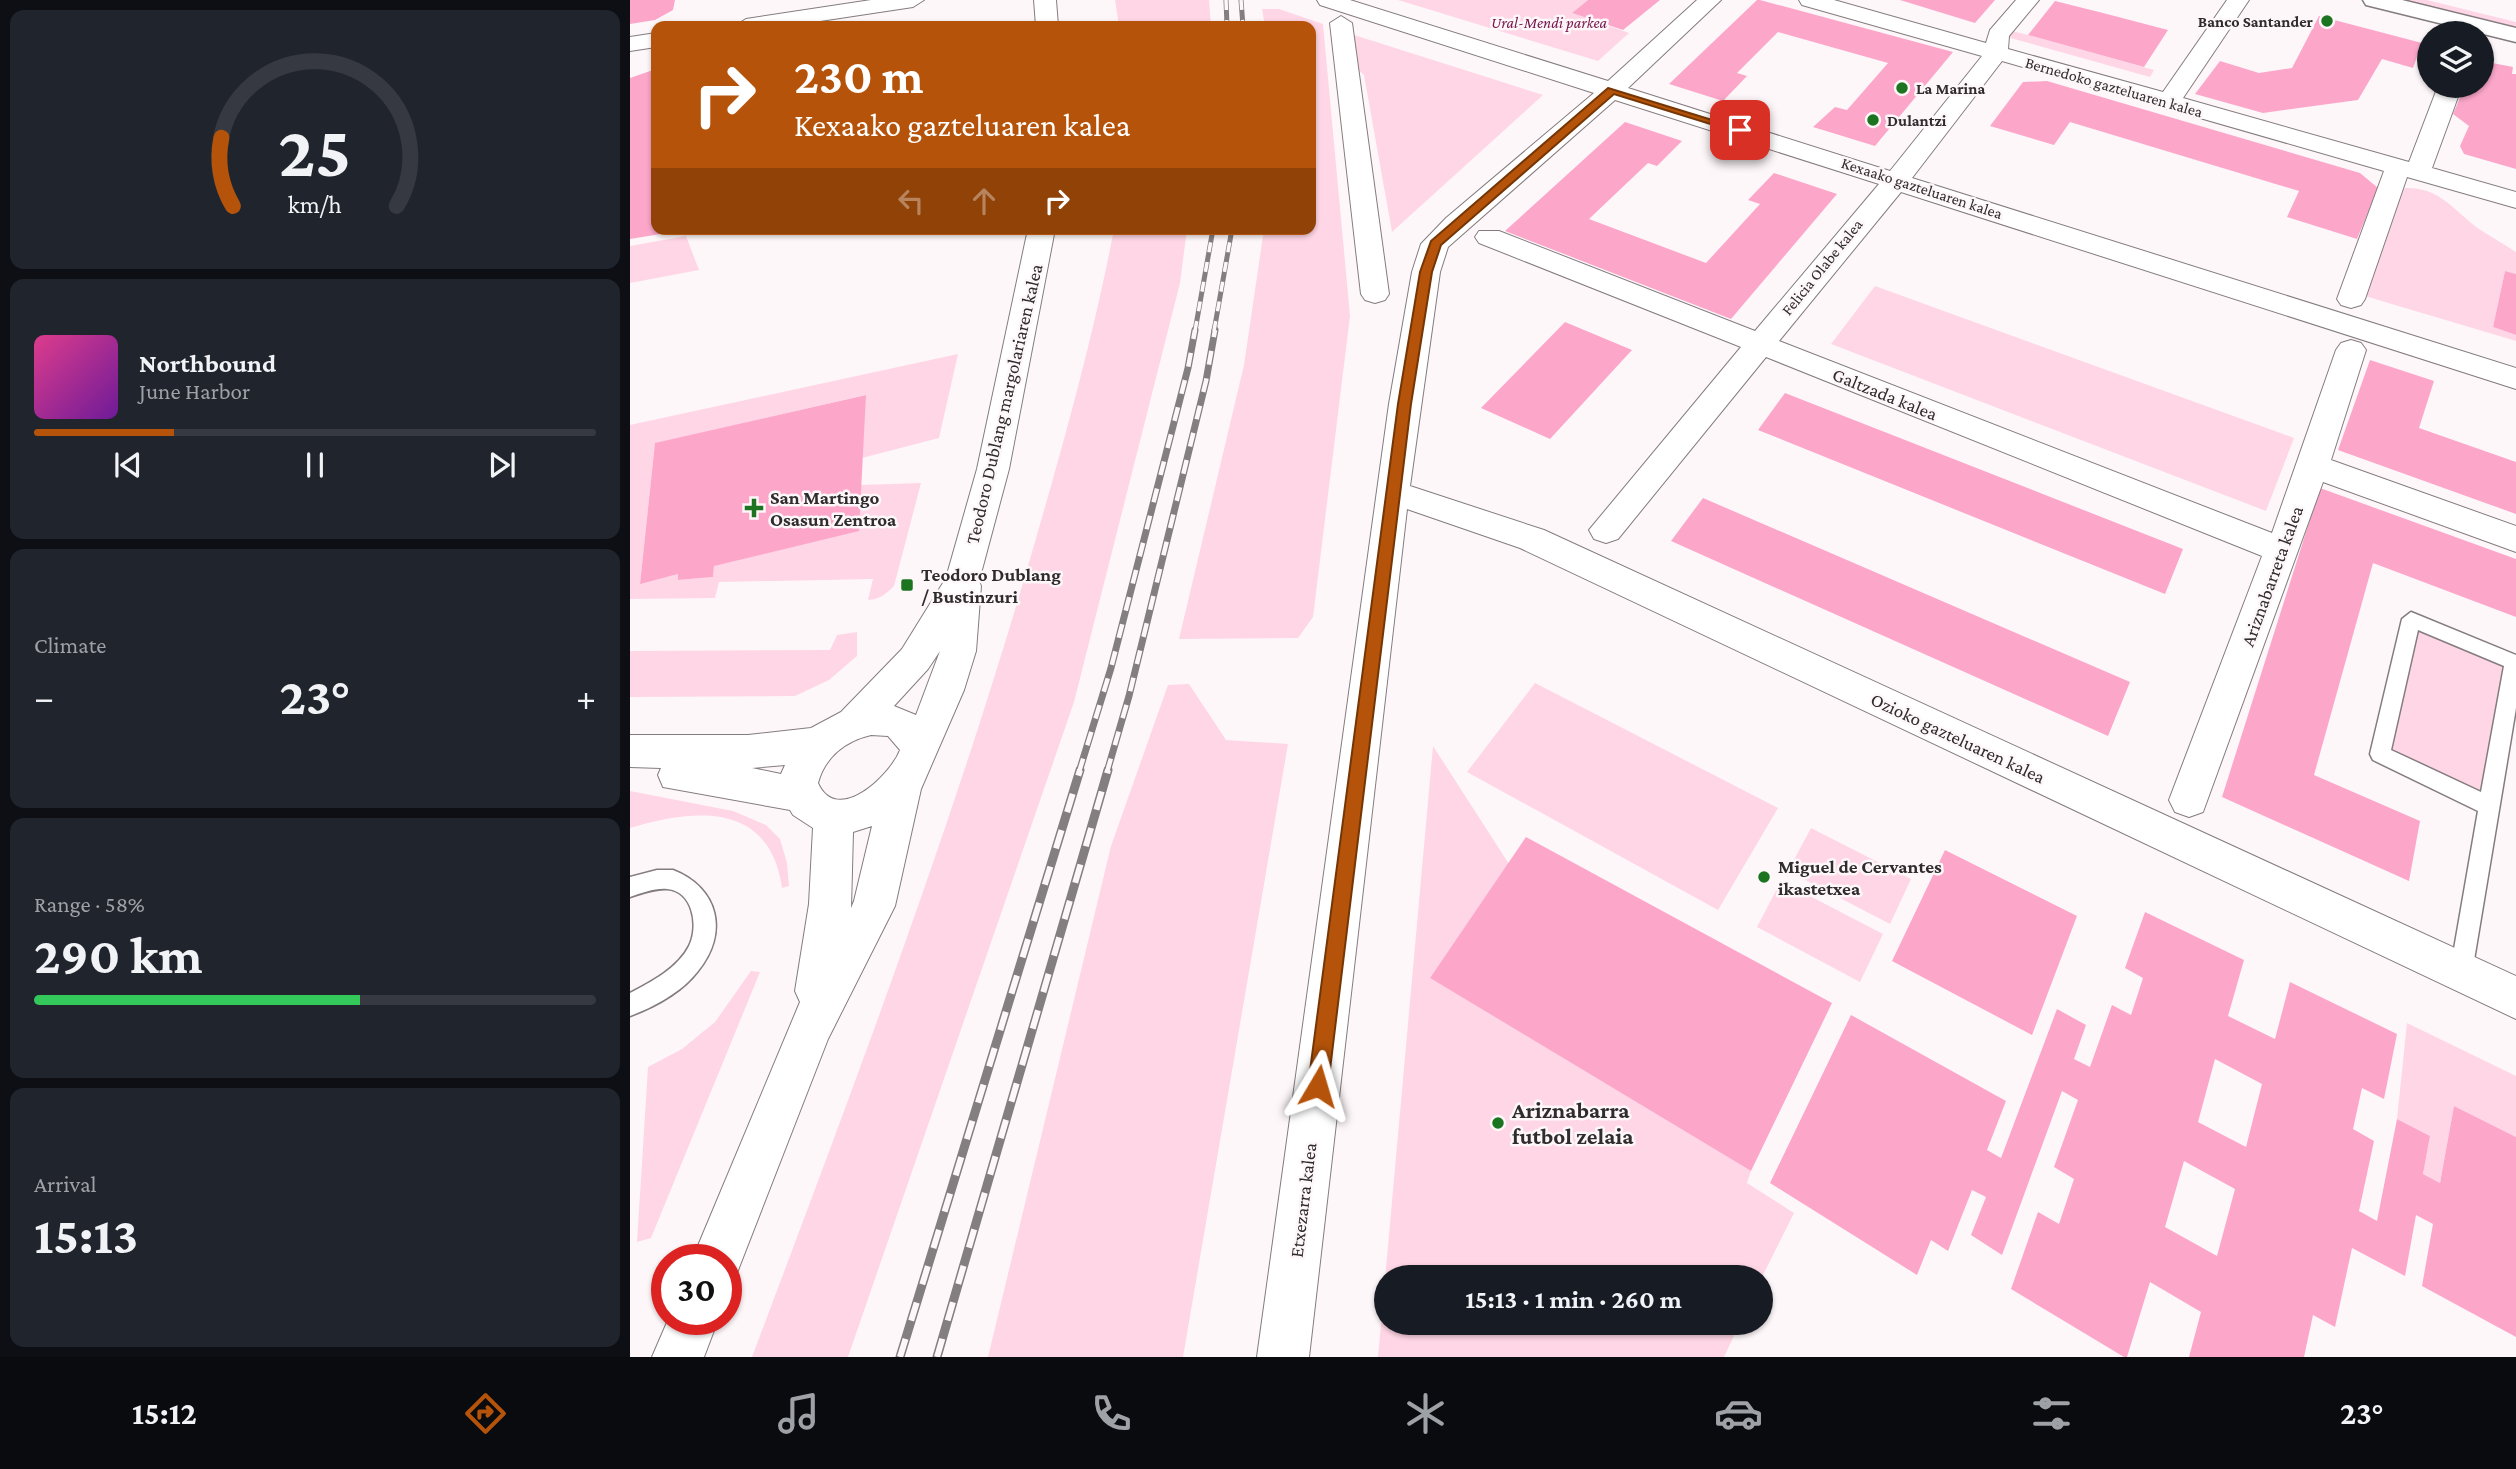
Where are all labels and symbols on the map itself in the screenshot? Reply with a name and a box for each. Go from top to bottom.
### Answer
place label: Banco Santander [2198,13,2314,30]
marker: Banco Santander [2319,13,2335,29]
park label: Ural-Mendi parkea [1491,14,1608,32]
street label: Bernedoko gazteluaren kalea [2023,54,2205,122]
marker: La Marina [1894,80,1910,96]
place label: La Marina [1916,80,1985,97]
pin [1710,100,1770,160]
marker: Dulantzi [1865,112,1881,128]
place label: Dulantzi [1887,112,1947,129]
street label: Kexaako gazteluaren kalea [1839,154,2005,223]
street label: Felicia Olabe kalea [1778,215,1866,318]
street label: Teodoro Dublang margolariaren kalea [961,262,1047,546]
street label: Galtzada kalea [1830,363,1941,425]
place label: San Martingo Osasun Zentroa [770,487,897,530]
marker: San Martingo Osasun Zentroa [744,498,764,518]
street label: Ariznabarreta kalea [2237,503,2307,649]
place label: Teodoro Dublang / Bustinzuri [921,564,1061,607]
marker: Teodoro Dublang / Bustinzuri [899,577,915,593]
street label: Ozioko gazteluaren kalea [1868,688,2049,788]
place label: Miguel de Cervantes ikastetxea [1778,856,1942,899]
marker: Miguel de Cervantes ikastetxea [1756,869,1772,885]
position arrow [1281,1049,1355,1123]
place label: Ariznabarra futbol zelaia [1511,1097,1634,1149]
marker: Ariznabarra futbol zelaia [1490,1115,1506,1131]
street label: Etxezarra kalea [1286,1141,1320,1259]
speed limit sign: 30 [651,1244,742,1335]

